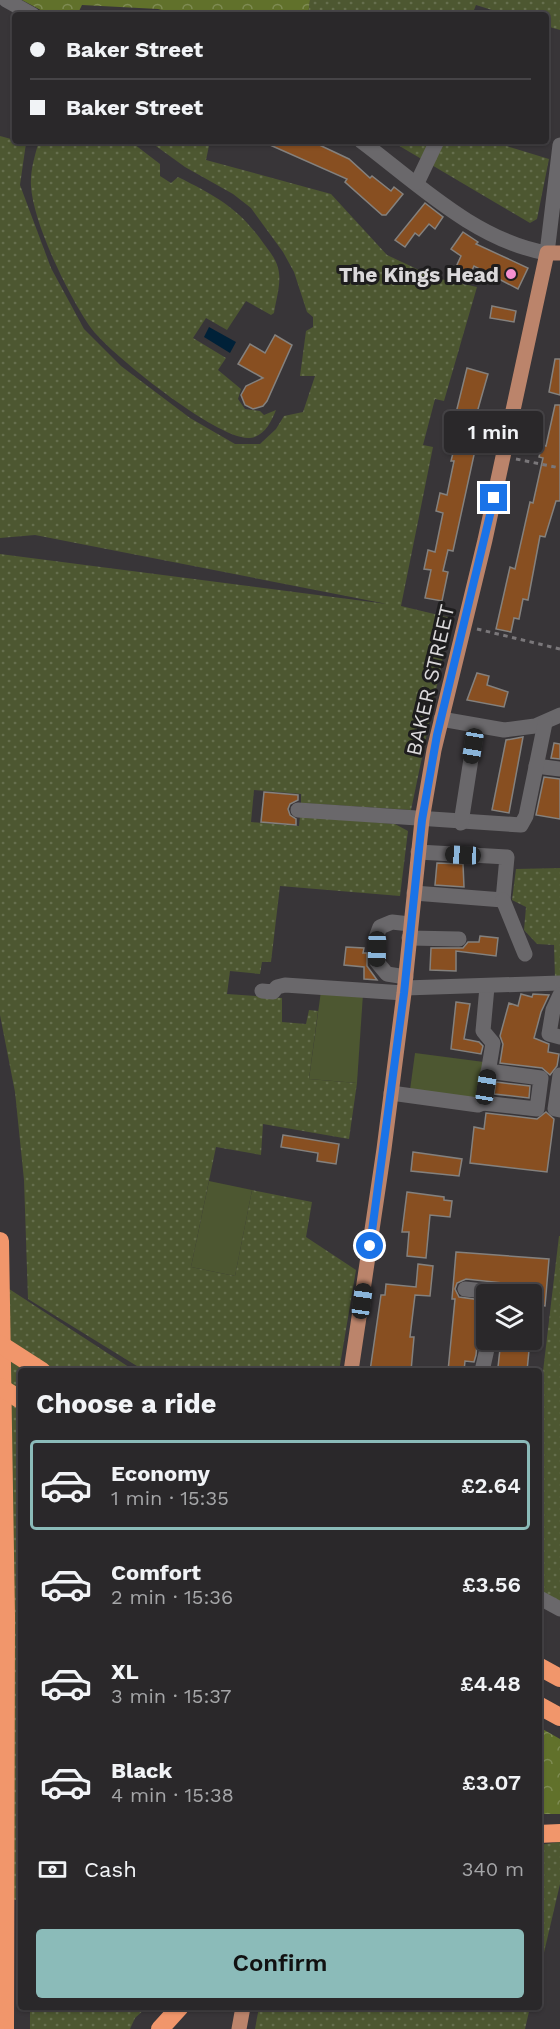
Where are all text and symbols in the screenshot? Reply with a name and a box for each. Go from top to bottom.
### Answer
text: Baker Street [66,37,203,62]
text: Baker Street [66,95,203,120]
place label: The Kings Head [339,262,499,287]
marker: The Kings Head [504,267,518,281]
callout: 1 min [444,411,544,453]
text: 1 min [468,420,519,444]
route end [480,484,507,511]
street label: BAKER STREET [400,602,460,758]
car [461,727,485,765]
car [445,845,481,865]
car [368,931,386,967]
car [474,1068,498,1106]
route start [356,1232,383,1259]
car [351,1282,373,1320]
map controls [476,1284,542,1350]
button: layers [476,1284,542,1350]
text: Choose a ride [36,1388,216,1420]
icon: car [39,1458,93,1512]
text: Economy [111,1461,210,1486]
text: £2.64 [461,1473,521,1498]
text: 1 min · 15:35 [111,1486,229,1510]
icon: car [39,1557,93,1611]
text: Comfort [111,1560,201,1585]
text: £3.56 [462,1572,521,1597]
text: 2 min · 15:36 [111,1585,233,1609]
icon: car [39,1656,93,1710]
text: XL [111,1659,139,1684]
text: £4.48 [460,1671,521,1696]
text: 3 min · 15:37 [111,1684,231,1708]
icon: car [39,1755,93,1809]
text: Black [111,1758,172,1783]
text: £3.07 [462,1770,521,1795]
text: 4 min · 15:38 [111,1783,234,1807]
icon: cash [36,1853,69,1886]
text: Cash [84,1857,137,1882]
text: 340 m [462,1857,524,1881]
button: Confirm [36,1929,524,1998]

